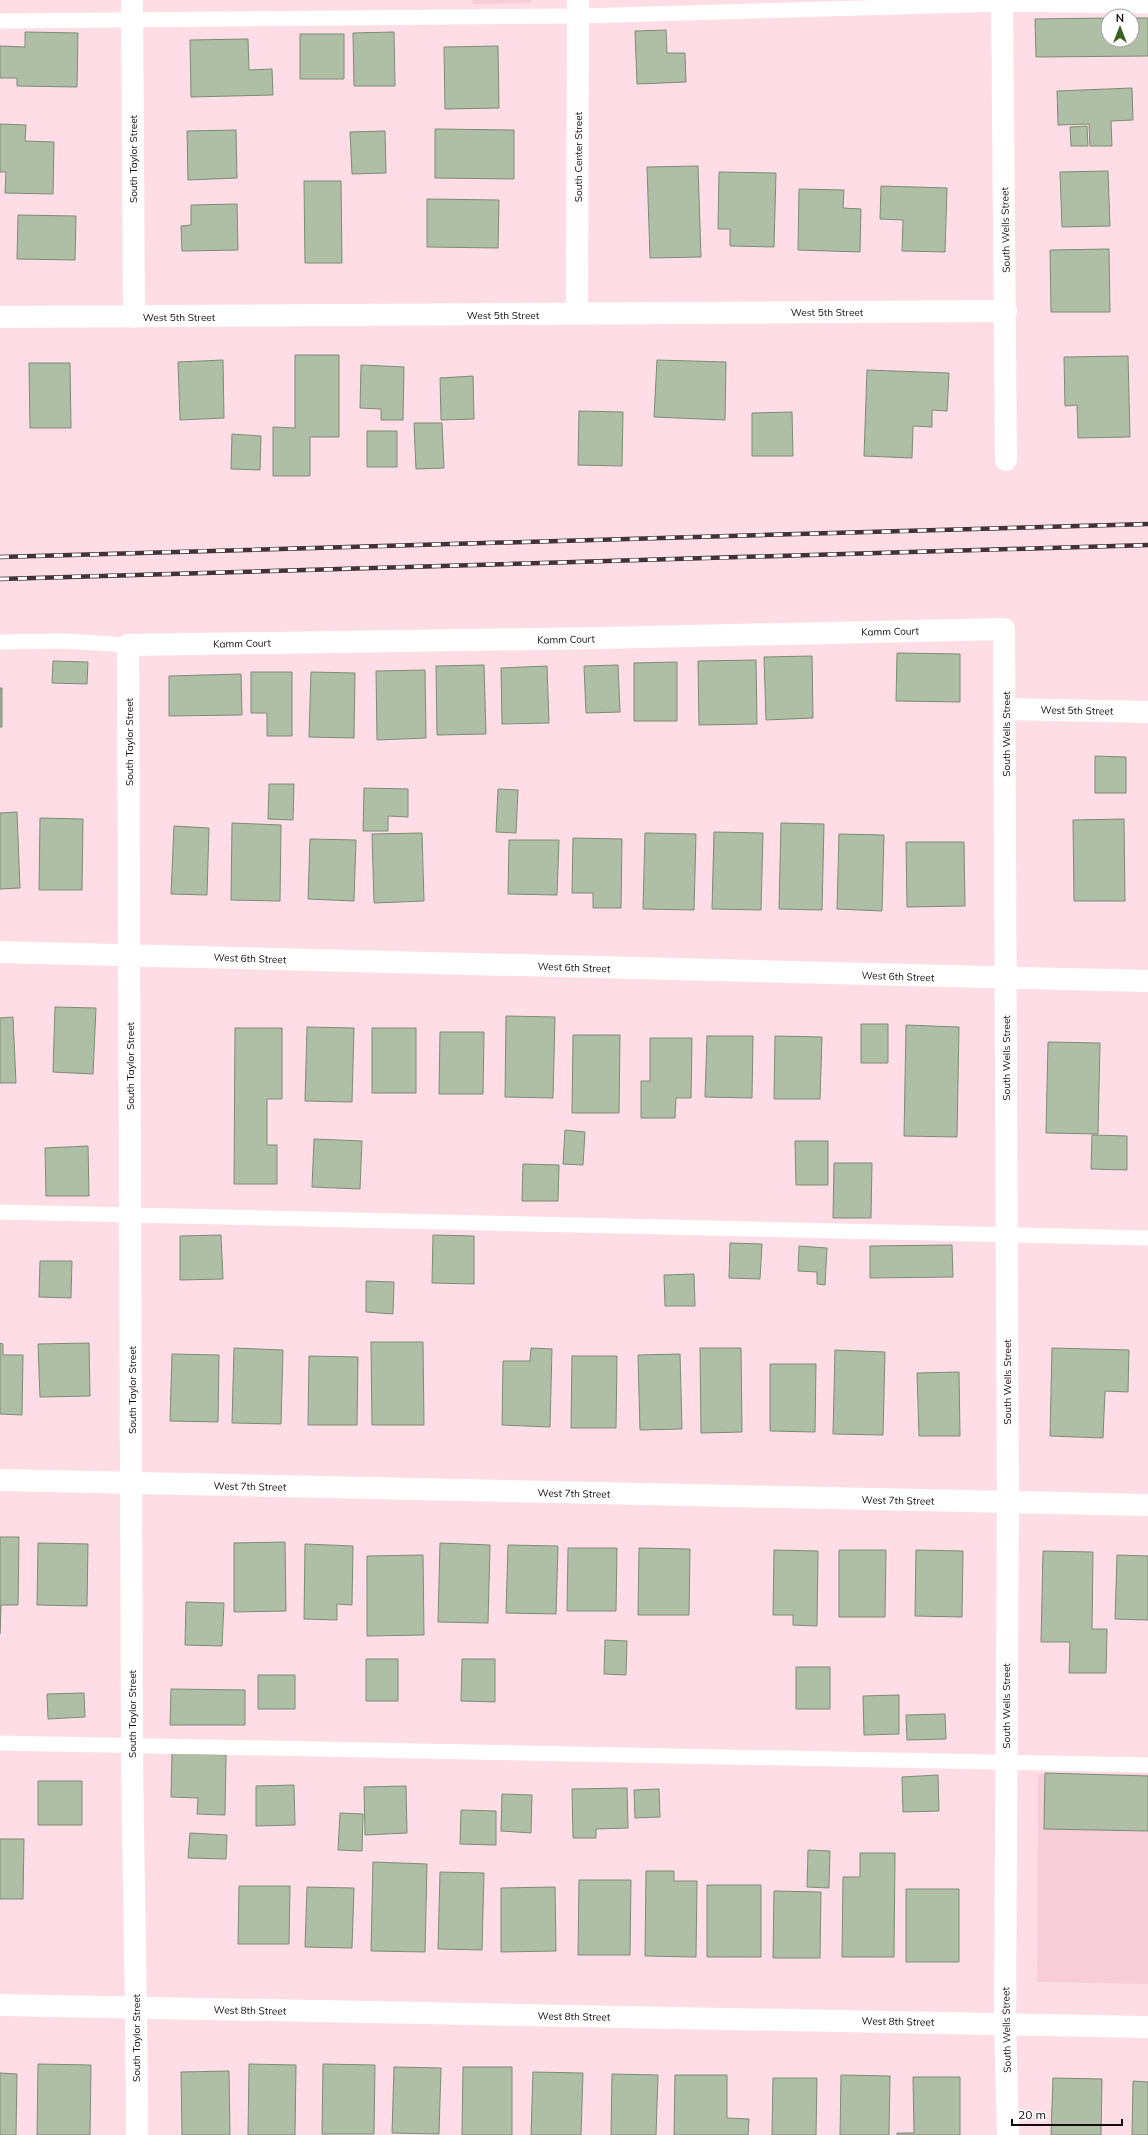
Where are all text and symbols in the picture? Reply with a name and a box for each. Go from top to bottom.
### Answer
north arrow [1100,8,1140,48]
text: N [1116,11,1124,25]
street label: South Center Street [572,111,585,202]
street label: South Taylor Street [127,114,140,203]
street label: South Wells Street [998,187,1013,273]
street label: West 5th Street [791,306,864,319]
street label: West 5th Street [467,309,540,322]
street label: West 5th Street [143,311,216,324]
street label: Kamm Court [861,624,920,639]
street label: Kamm Court [537,632,596,647]
street label: Kamm Court [213,636,272,651]
street label: South Wells Street [1000,691,1013,777]
street label: South Taylor Street [123,697,136,786]
street label: West 5th Street [1041,703,1114,718]
street label: West 6th Street [213,951,287,966]
street label: West 6th Street [537,960,611,975]
street label: West 6th Street [861,969,935,984]
street label: South Wells Street [1000,1015,1013,1101]
street label: South Taylor Street [124,1021,137,1110]
street label: South Wells Street [1001,1339,1014,1425]
street label: South Taylor Street [126,1345,139,1434]
street label: West 7th Street [214,1479,287,1494]
street label: West 7th Street [538,1486,611,1501]
street label: West 7th Street [862,1493,935,1508]
street label: South Wells Street [1000,1663,1013,1749]
street label: South Taylor Street [126,1669,139,1758]
street label: South Wells Street [999,1987,1014,2073]
street label: South Taylor Street [130,1993,143,2082]
street label: West 8th Street [214,2003,287,2018]
street label: West 8th Street [538,2009,611,2024]
street label: West 8th Street [862,2014,935,2029]
scale bar [1012,2101,1122,2127]
text: 20 m [1018,2107,1046,2122]

